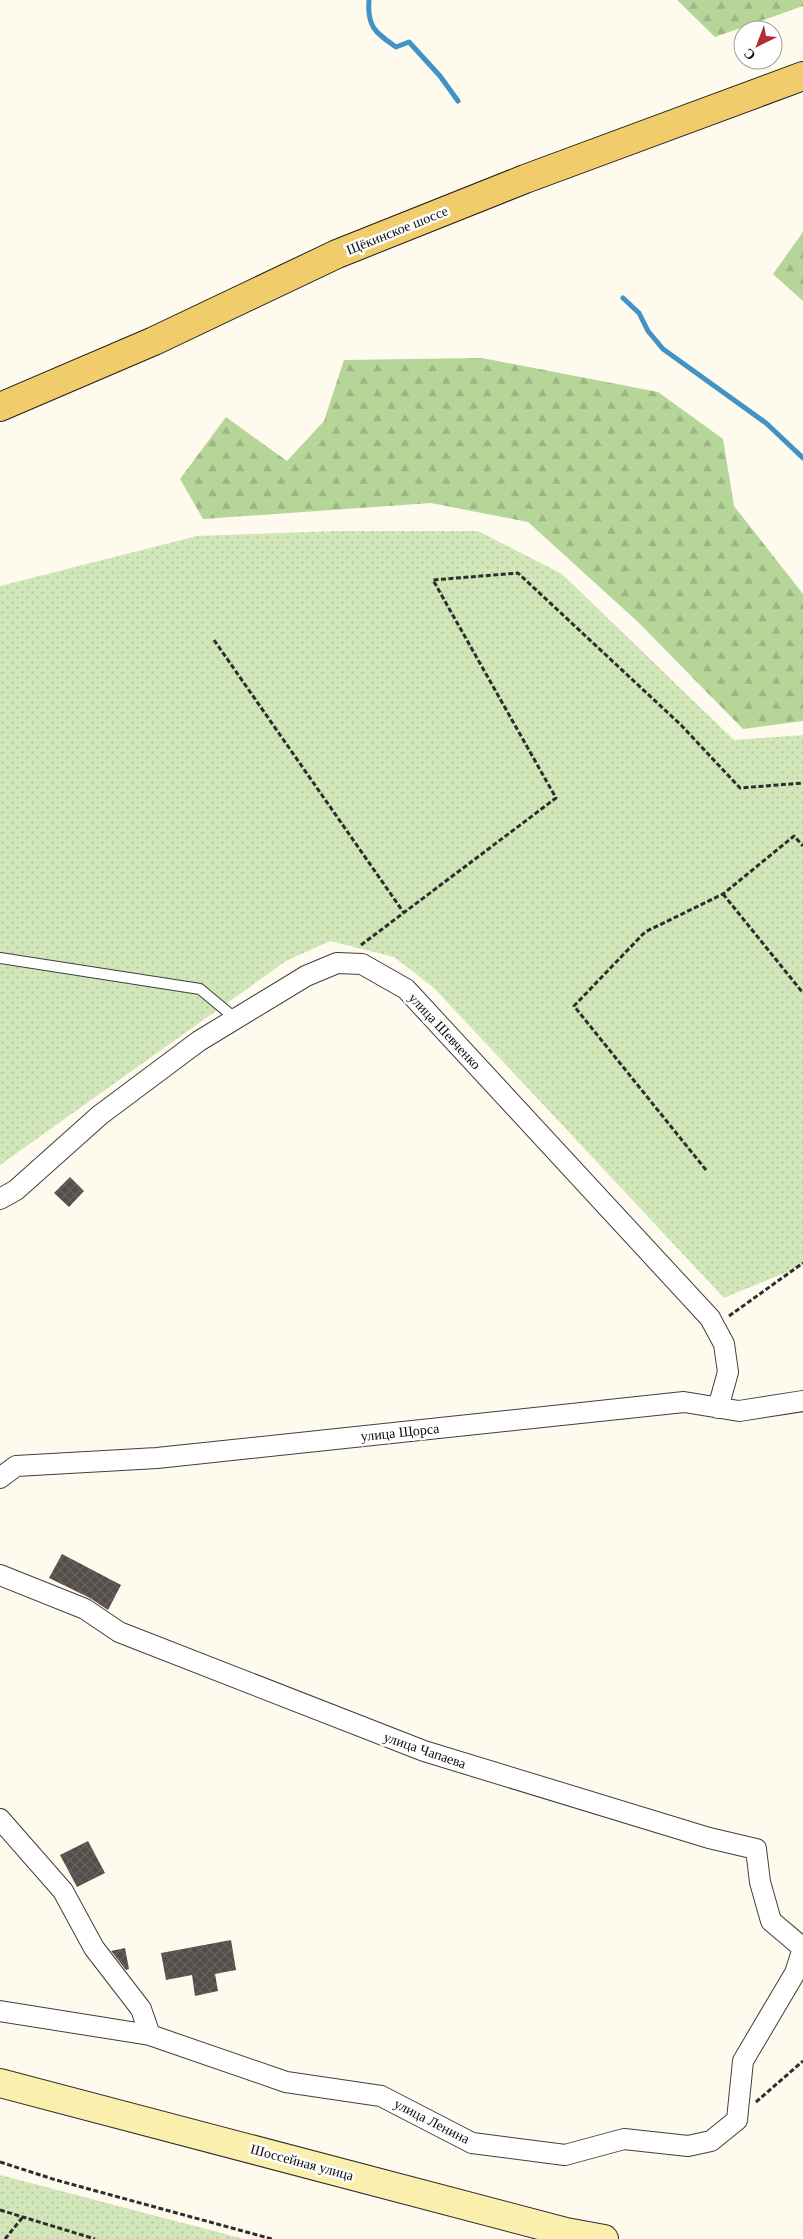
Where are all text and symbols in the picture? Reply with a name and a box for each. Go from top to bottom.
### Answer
north arrow [733,20,783,70]
text: С [741,45,758,63]
street label: Щёкинское шоссе [344,203,450,258]
street label: улица Шевченко [406,990,484,1072]
street label: улица Щорса [360,1421,441,1444]
street label: улица Чапаева [382,1729,469,1772]
street label: улица Ленина [392,2096,473,2147]
street label: Шоссейная улица [249,2142,356,2184]

